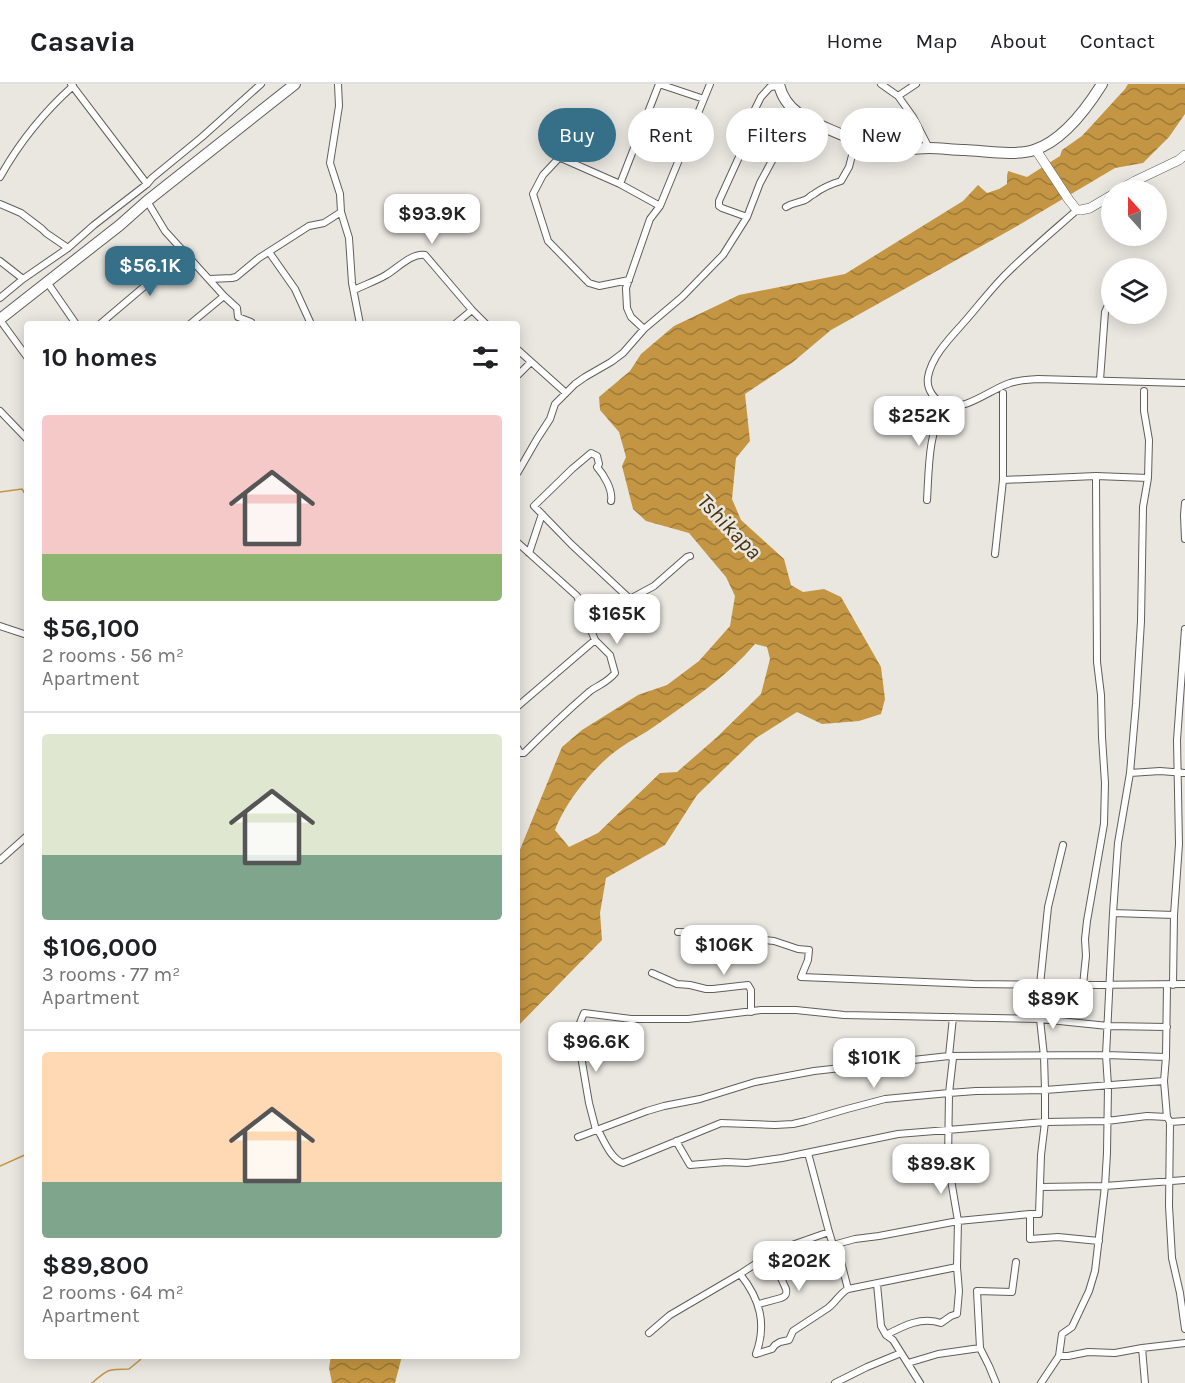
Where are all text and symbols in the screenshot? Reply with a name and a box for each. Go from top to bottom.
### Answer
text: Casavia [30,25,135,58]
text: Home [827,29,883,53]
text: Map [916,29,957,53]
text: About [990,29,1047,53]
text: Contact [1080,29,1155,53]
chip: Buy [538,108,616,162]
chip: Rent [628,108,714,162]
chip: Filters [726,108,828,162]
chip: New [840,108,923,162]
north arrow [1101,180,1167,246]
map controls [1101,180,1167,324]
pin: $93.9K [383,194,481,245]
text: $93.9K [398,202,466,225]
pin: $56.1K [101,246,199,297]
text: $56.1K [119,254,181,277]
button: layers [1101,258,1167,324]
icon: filters [469,341,502,374]
text: 10 homes [42,342,157,373]
pin: $252K [877,396,961,447]
text: $252K [888,404,950,427]
icon: home [218,454,326,562]
water label: Tshikapa [692,488,767,565]
pin: $165K [575,594,659,645]
text: $165K [588,602,646,625]
text: $56,100 [42,613,140,644]
text: 2 rooms · 56 m² [42,644,184,667]
text: Apartment [42,667,140,690]
icon: home [218,773,326,881]
pin: $106K [682,925,766,976]
text: $106,000 [42,932,157,963]
text: $106K [695,933,753,956]
text: 3 rooms · 77 m² [42,963,180,986]
pin: $89K [1017,979,1089,1030]
text: Apartment [42,986,140,1009]
text: $89K [1027,987,1079,1010]
pin: $96.6K [547,1022,645,1073]
text: $96.6K [562,1030,630,1053]
pin: $101K [832,1038,916,1089]
text: $101K [847,1046,901,1069]
icon: home [218,1091,326,1199]
pin: $89.8K [892,1144,990,1195]
text: $89.8K [906,1152,976,1175]
pin: $202K [757,1241,841,1292]
text: $202K [767,1249,831,1272]
text: $89,800 [42,1250,149,1281]
text: 2 rooms · 64 m² [42,1281,184,1304]
text: Apartment [42,1304,140,1327]

